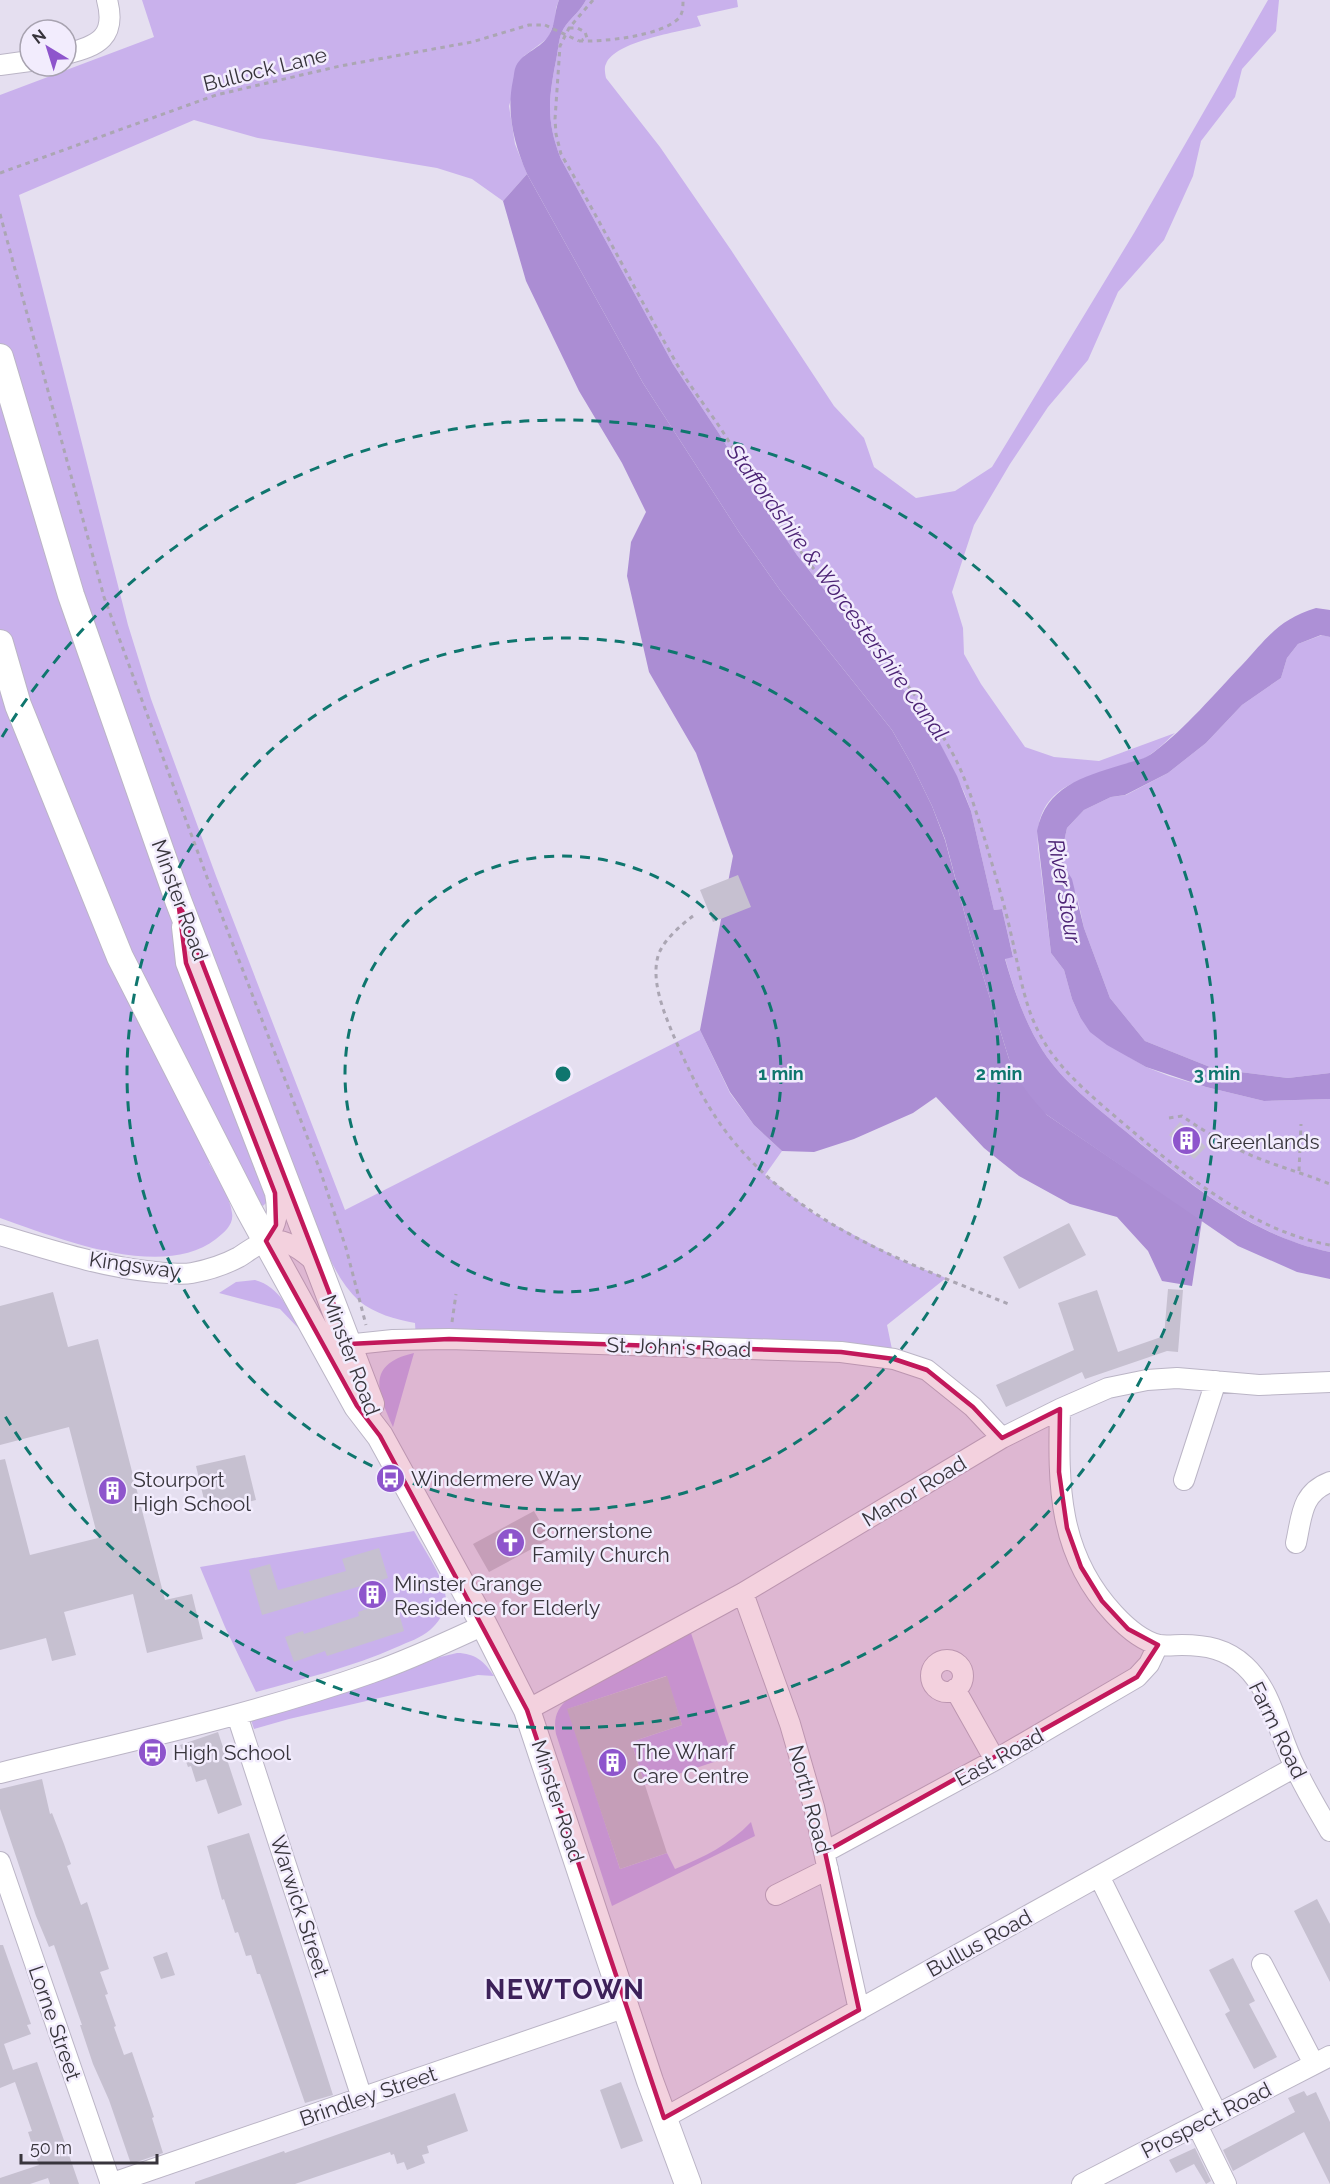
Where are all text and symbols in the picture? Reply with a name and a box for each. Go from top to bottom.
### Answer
north arrow [18,18,78,78]
text: N [28,25,50,48]
street label: Bullock Lane [201,42,329,96]
water label: Staffordshire & Worcestershire Canal [721,438,954,745]
street label: Minster Road [147,836,213,964]
water label: River Stour [1043,837,1087,947]
text: 1 min [758,1063,804,1084]
text: 2 min [976,1063,1022,1084]
text: 3 min [1194,1063,1240,1084]
centre of rings [553,1064,573,1084]
building icon: Greenlands [1171,1125,1203,1157]
place label: Greenlands [1208,1129,1320,1154]
street label: Kingsway [87,1246,183,1284]
street label: Minster Road [317,1291,385,1419]
street label: St. John's Road [606,1332,752,1362]
street label: Manor Road [857,1450,971,1532]
bus stop icon: Windermere Way [374,1462,406,1494]
place label: Windermere Way [411,1466,582,1491]
place label: Stourport High School [133,1467,251,1516]
building icon: Stourport High School [96,1475,128,1507]
place label: Cornerstone Family Church [532,1518,670,1567]
church icon: Cornerstone Family Church [495,1526,527,1558]
place label: Minster Grange Residence for Elderly [394,1571,600,1620]
building icon: Minster Grange Residence for Elderly [357,1579,389,1611]
street label: Farm Road [1244,1677,1312,1783]
street label: East Road [950,1723,1048,1791]
bus stop icon: High School [136,1736,168,1768]
street label: Minster Road [526,1737,590,1865]
place label: The Wharf Care Centre [633,1739,749,1788]
place label: High School [173,1740,291,1765]
street label: North Road [784,1742,836,1856]
building icon: The Wharf Care Centre [596,1747,628,1779]
street label: Warwick Street [265,1832,335,1980]
street label: Bullus Road [922,1904,1036,1982]
street label: Lorne Street [24,1962,86,2084]
district label: NEWTOWN [485,1974,645,2005]
street label: Brindley Street [296,2061,440,2131]
street label: Prospect Road [1137,2077,1275,2163]
scale bar [21,2127,158,2165]
text: 50 m [30,2137,72,2158]

